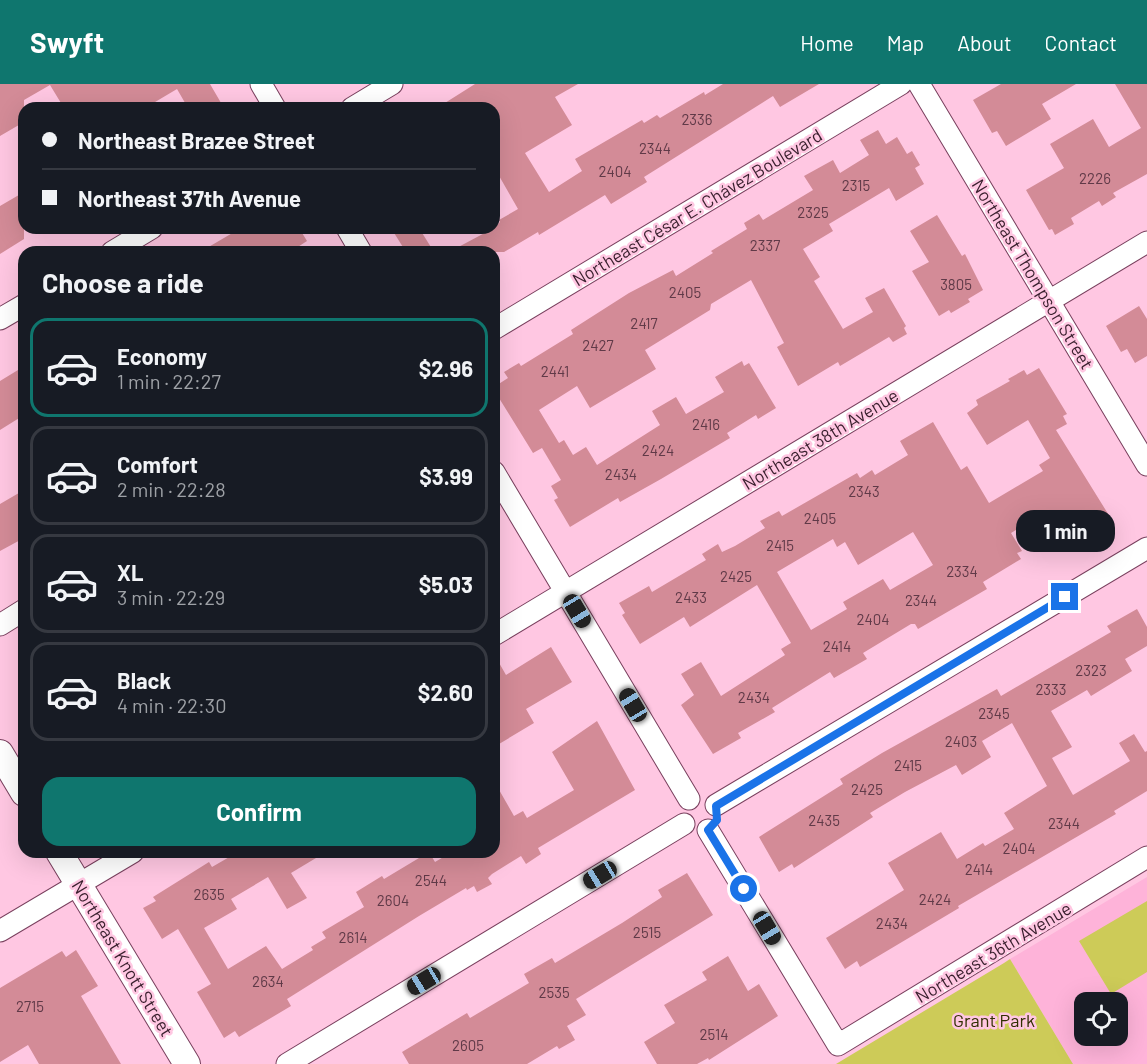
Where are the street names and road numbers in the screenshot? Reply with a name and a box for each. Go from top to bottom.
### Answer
street label: Northeast César E. Chávez Boulevard [568,124,826,290]
street label: Northeast Thompson Street [967,175,1099,373]
street label: Northeast 38th Avenue [738,384,902,494]
street label: Northeast Knott Street [68,876,178,1040]
street label: Northeast 36th Avenue [911,897,1075,1007]

